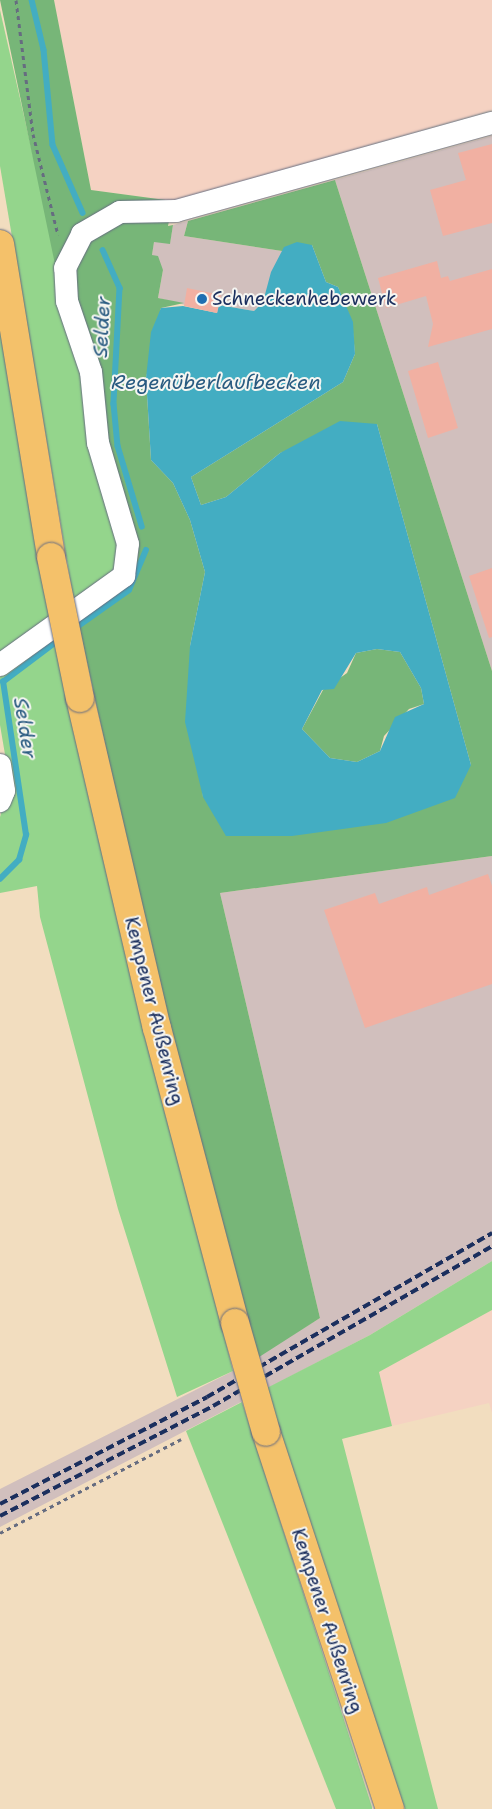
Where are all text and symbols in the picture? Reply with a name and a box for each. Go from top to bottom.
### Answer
place label: Schneckenhebewerk [212,288,397,310]
marker: Schneckenhebewerk [196,293,208,305]
water label: Selder [88,296,116,358]
water label: Regenüberlaufbecken [111,370,321,394]
water label: Selder [8,696,42,760]
street label: Kempener Außenring [120,914,188,1108]
street label: Kempener Außenring [286,1526,368,1716]

